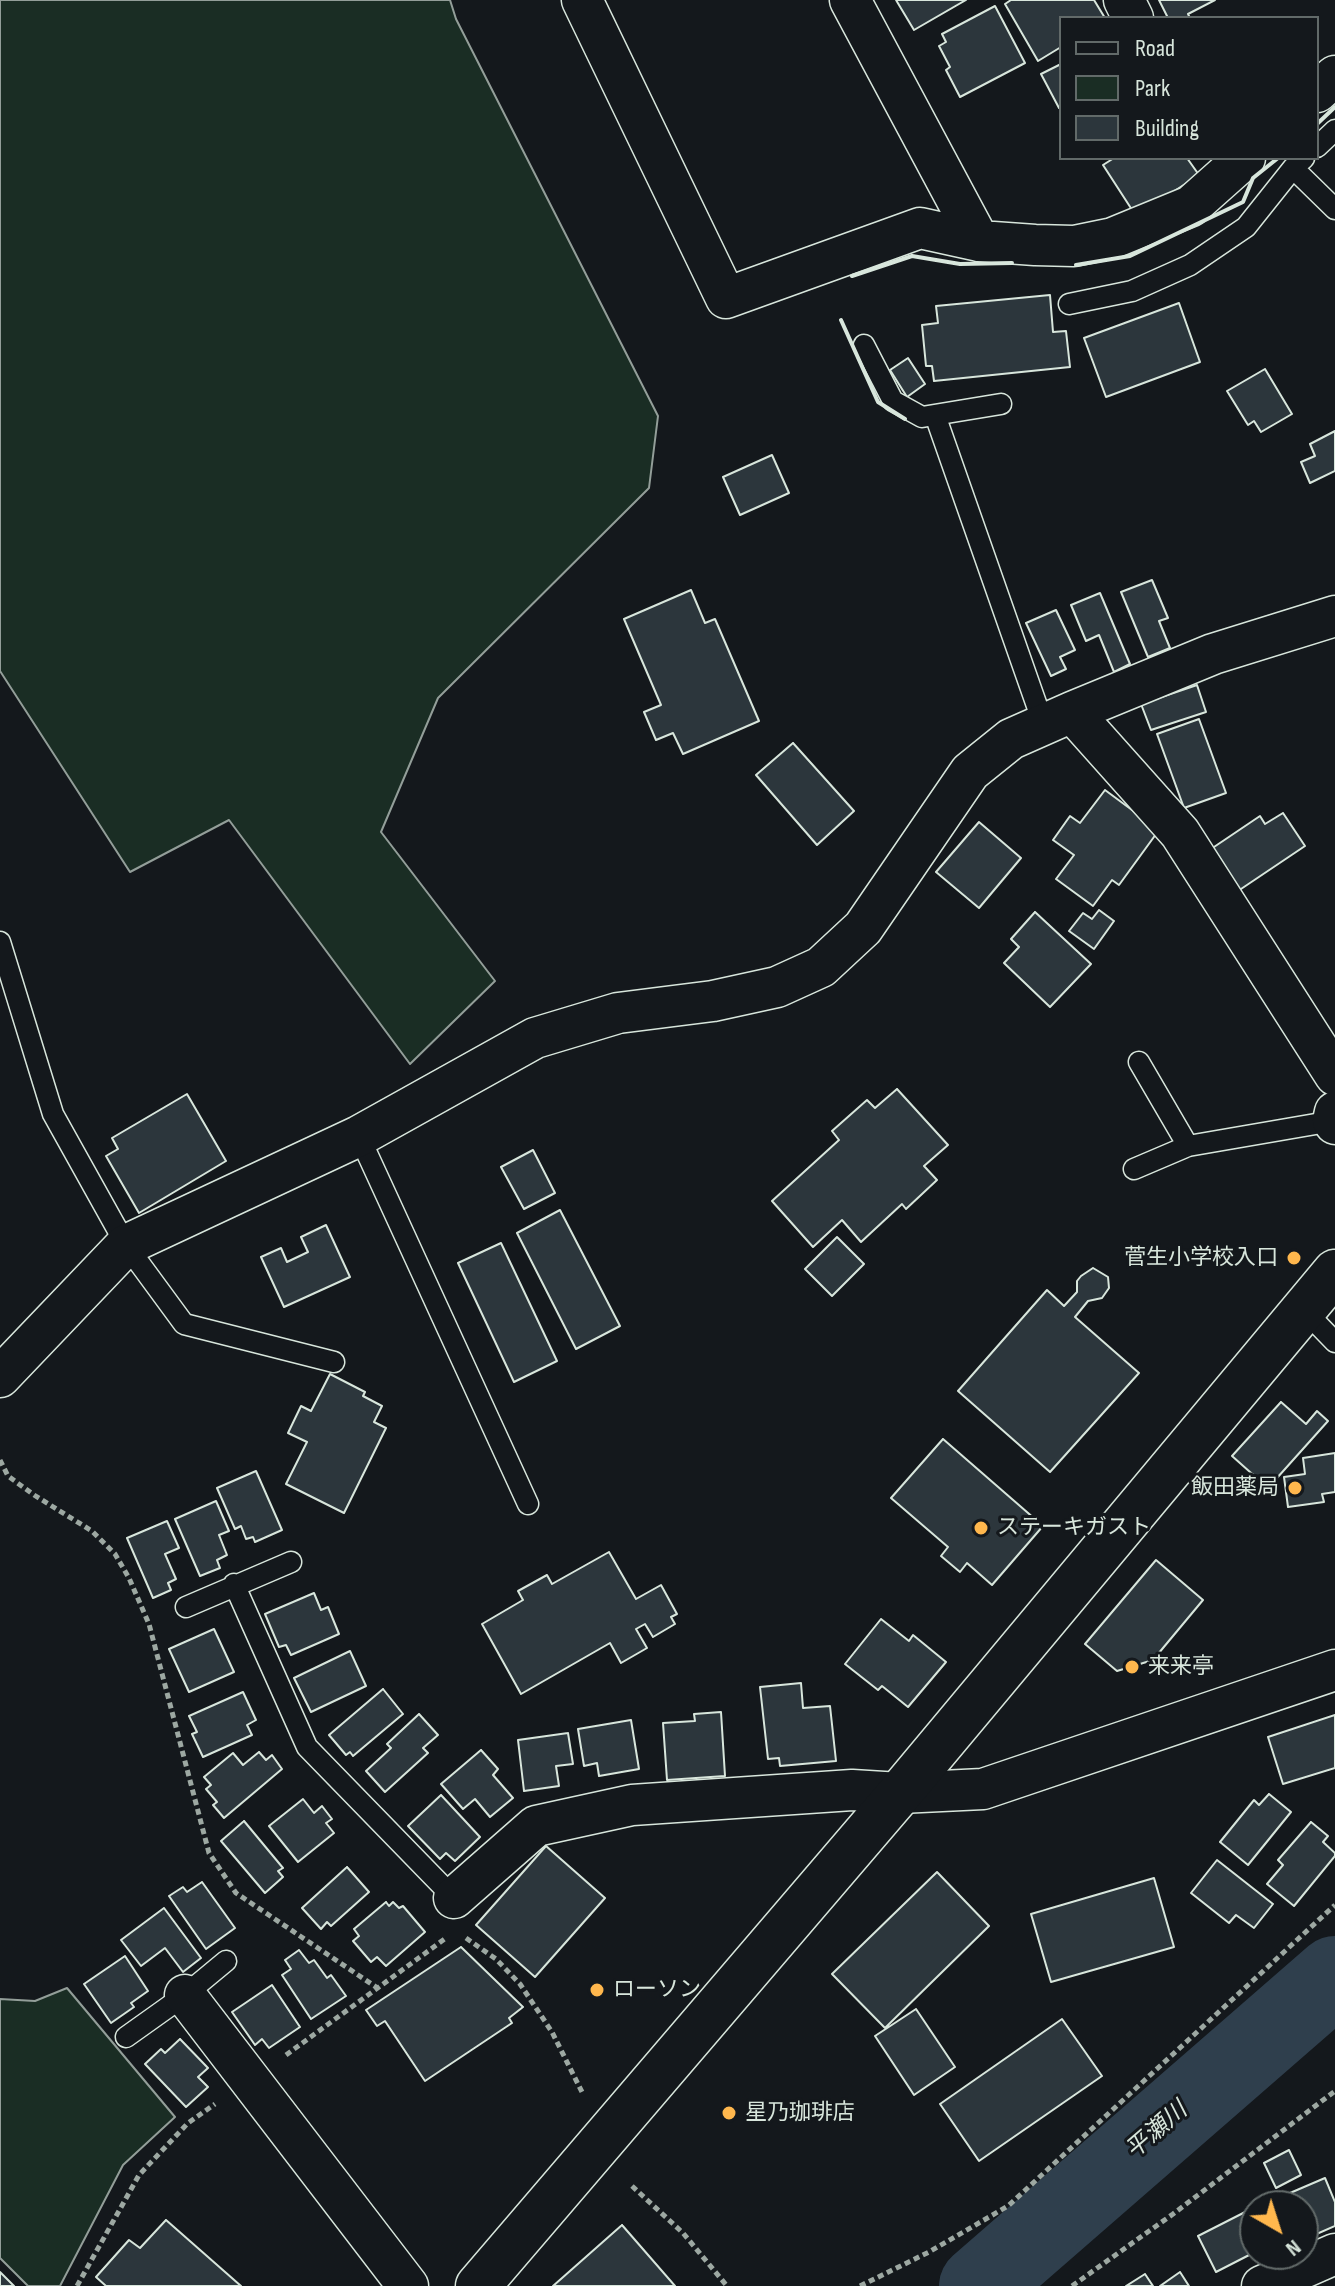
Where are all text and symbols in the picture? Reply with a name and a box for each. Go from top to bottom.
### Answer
legend [1059,16,1319,160]
text: Road [1135,34,1175,63]
text: Park [1135,74,1170,103]
text: Building [1135,114,1199,143]
place label: 菅生小学校入口 [1124,1245,1278,1271]
marker: 菅生小学校入口 [1285,1249,1303,1267]
place label: 飯田薬局 [1191,1475,1279,1501]
marker: 飯田薬局 [1286,1479,1304,1497]
place label: ステーキガスト [997,1515,1151,1541]
marker: ステーキガスト [972,1519,990,1537]
place label: 来来亭 [1148,1654,1214,1680]
marker: 来来亭 [1123,1658,1141,1676]
place label: ローソン [613,1977,701,2003]
marker: ローソン [588,1981,606,1999]
water label: 平瀬川 [1120,2097,1194,2165]
place label: 星乃珈琲店 [745,2100,855,2126]
marker: 星乃珈琲店 [720,2104,738,2122]
north arrow [1239,2190,1319,2270]
text: N [1280,2233,1306,2262]

